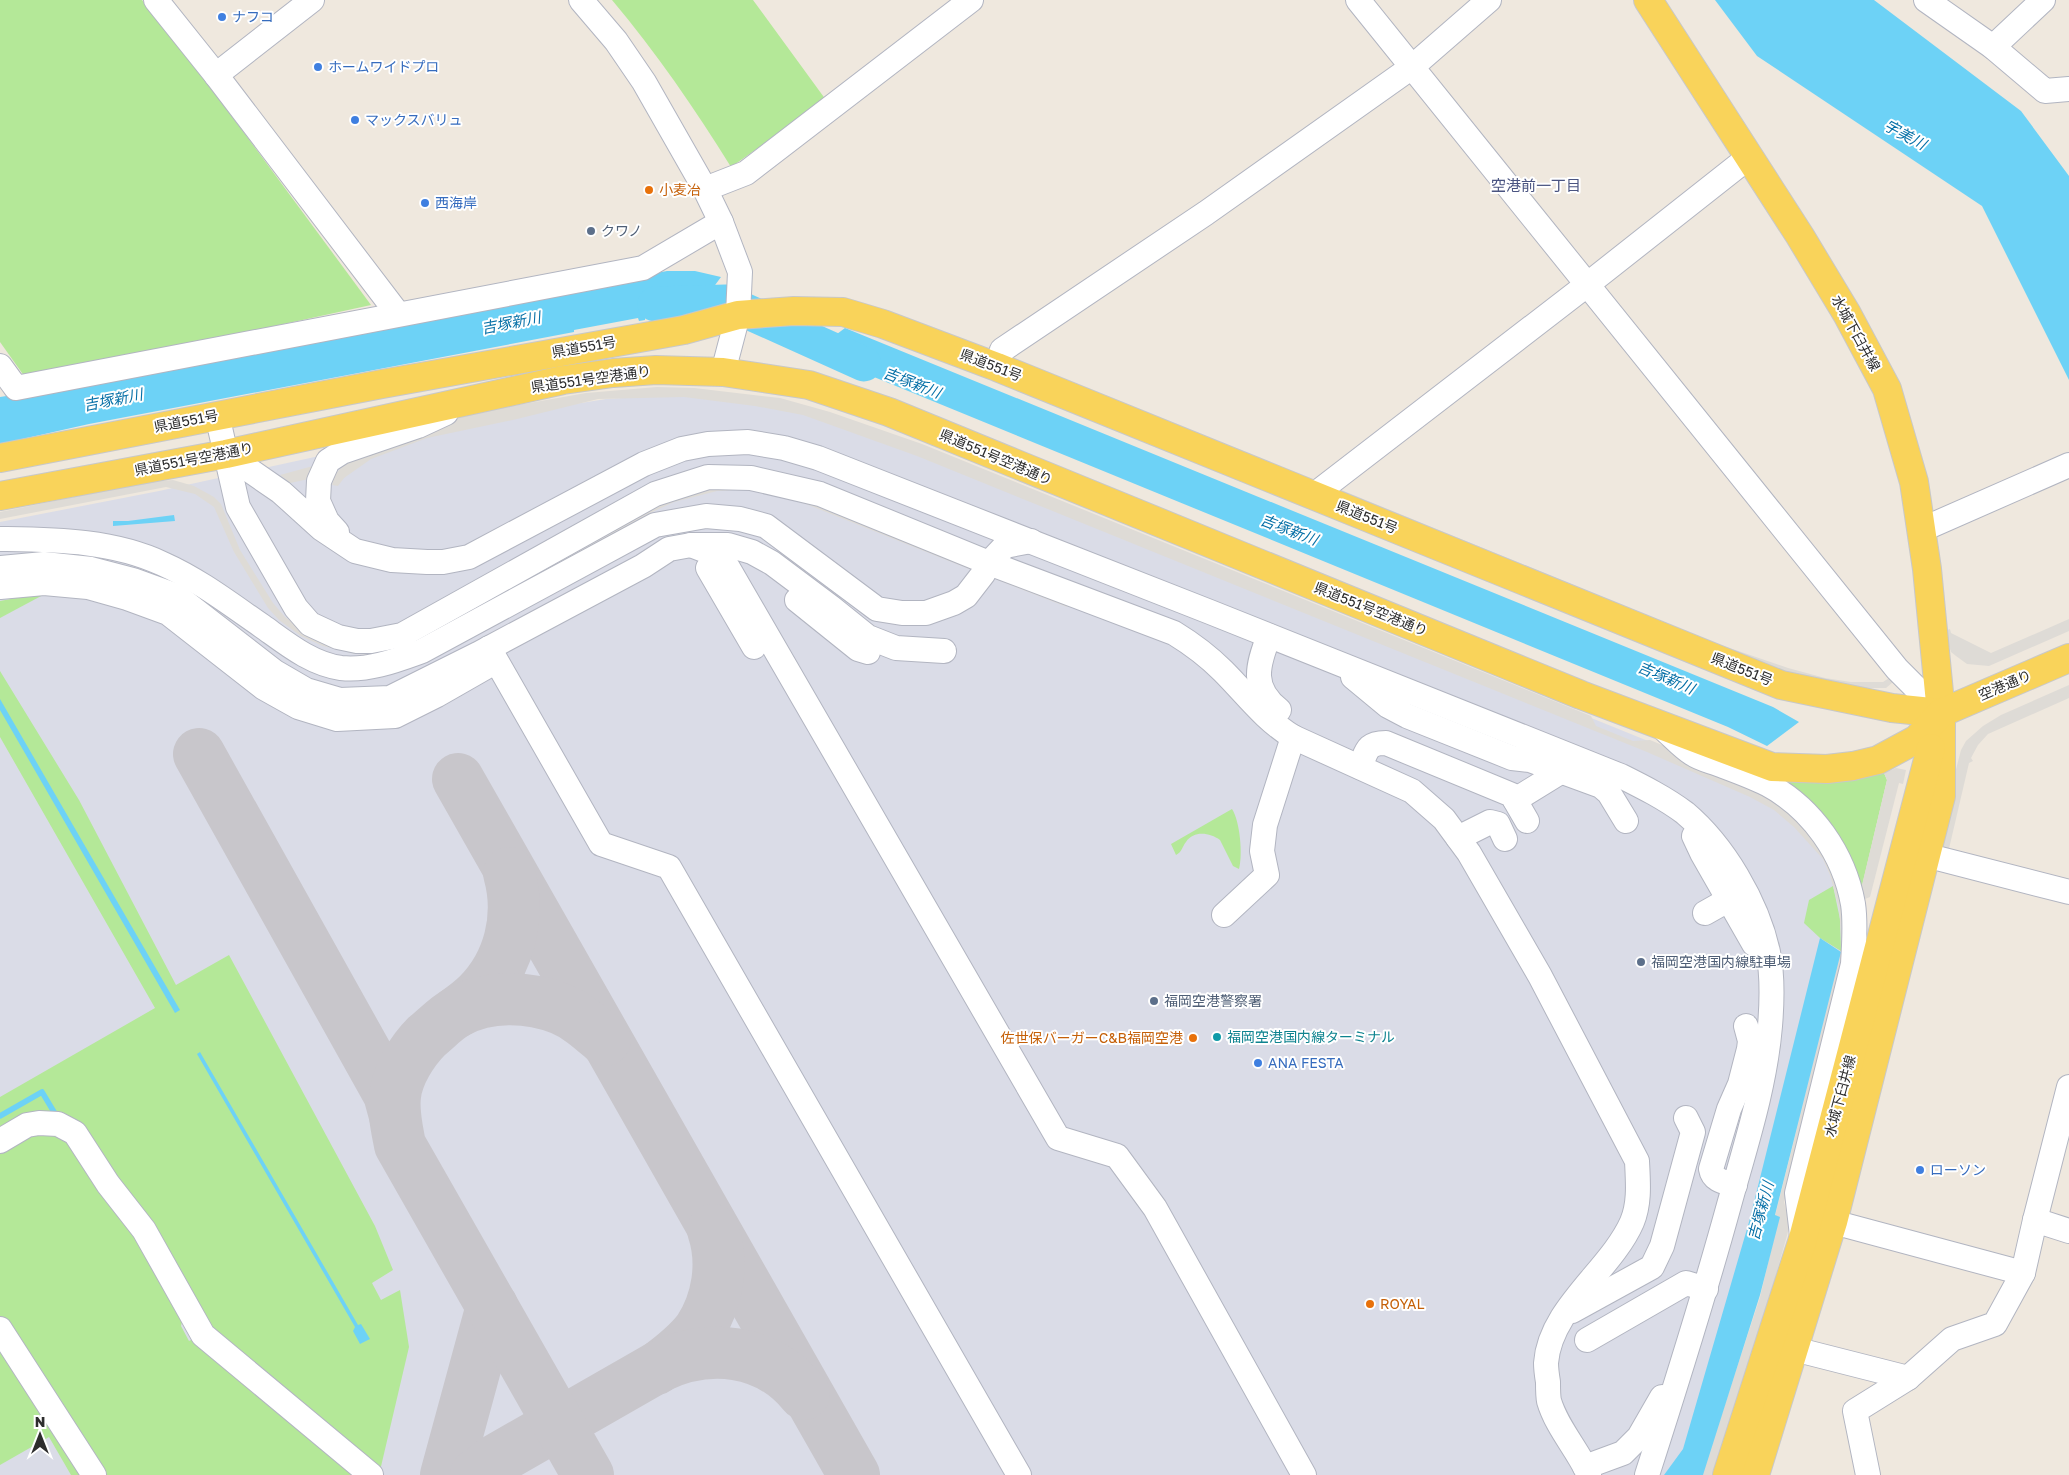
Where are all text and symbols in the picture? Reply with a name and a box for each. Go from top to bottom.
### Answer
place label: ナフコ [232,8,274,25]
marker: ナフコ [216,11,228,23]
place label: ホームワイドプロ [328,58,440,75]
marker: ホームワイドプロ [312,61,324,73]
place label: マックスバリュ [365,111,463,128]
marker: マックスバリュ [349,114,361,126]
water label: 宇美川 [1881,116,1931,154]
district label: 空港前一丁目 [1491,176,1581,194]
place label: 小麦冶 [659,181,701,198]
marker: 小麦冶 [643,184,655,196]
place label: 西海岸 [435,194,477,211]
marker: 西海岸 [419,197,431,209]
place label: クワノ [601,222,642,239]
marker: クワノ [585,225,597,237]
street label: 水城下臼井線 [1829,292,1884,374]
water label: 吉塚新川 [480,307,544,337]
street label: 県道551号 [550,332,617,361]
street label: 県道551号 [958,345,1025,384]
street label: 県道551号空港通り [530,362,652,395]
water label: 吉塚新川 [881,363,945,402]
water label: 吉塚新川 [82,384,146,414]
street label: 県道551号 [152,406,219,435]
street label: 県道551号空港通り [937,425,1055,488]
street label: 県道551号空港通り [133,439,255,478]
street label: 県道551号 [1334,496,1401,537]
water label: 吉塚新川 [1258,510,1322,549]
street label: 県道551号空港通り [1312,578,1430,639]
street label: 県道551号 [1709,648,1776,689]
water label: 吉塚新川 [1635,657,1699,698]
street label: 空港通り [1976,666,2034,703]
place label: 福岡空港国内線駐車場 [1651,953,1791,970]
marker: 福岡空港国内線駐車場 [1635,956,1647,968]
place label: 福岡空港警察署 [1164,992,1262,1009]
marker: 福岡空港警察署 [1148,995,1160,1007]
place label: 福岡空港国内線ターミナル [1227,1028,1395,1045]
place label: 佐世保バーガーC&B福岡空港 [1001,1029,1183,1046]
marker: 福岡空港国内線ターミナル [1211,1031,1223,1043]
marker: 佐世保バーガーC&B福岡空港 [1187,1032,1199,1044]
street label: 水城下臼井線 [1820,1053,1859,1139]
place label: ANA FESTA [1268,1054,1344,1071]
marker: ANA FESTA [1252,1057,1264,1069]
place label: ローソン [1930,1161,1986,1178]
marker: ローソン [1914,1164,1926,1176]
water label: 吉塚新川 [1744,1178,1777,1242]
place label: ROYAL [1380,1295,1424,1312]
marker: ROYAL [1364,1298,1376,1310]
north arrow [15,1410,65,1460]
text: N [35,1413,45,1430]

